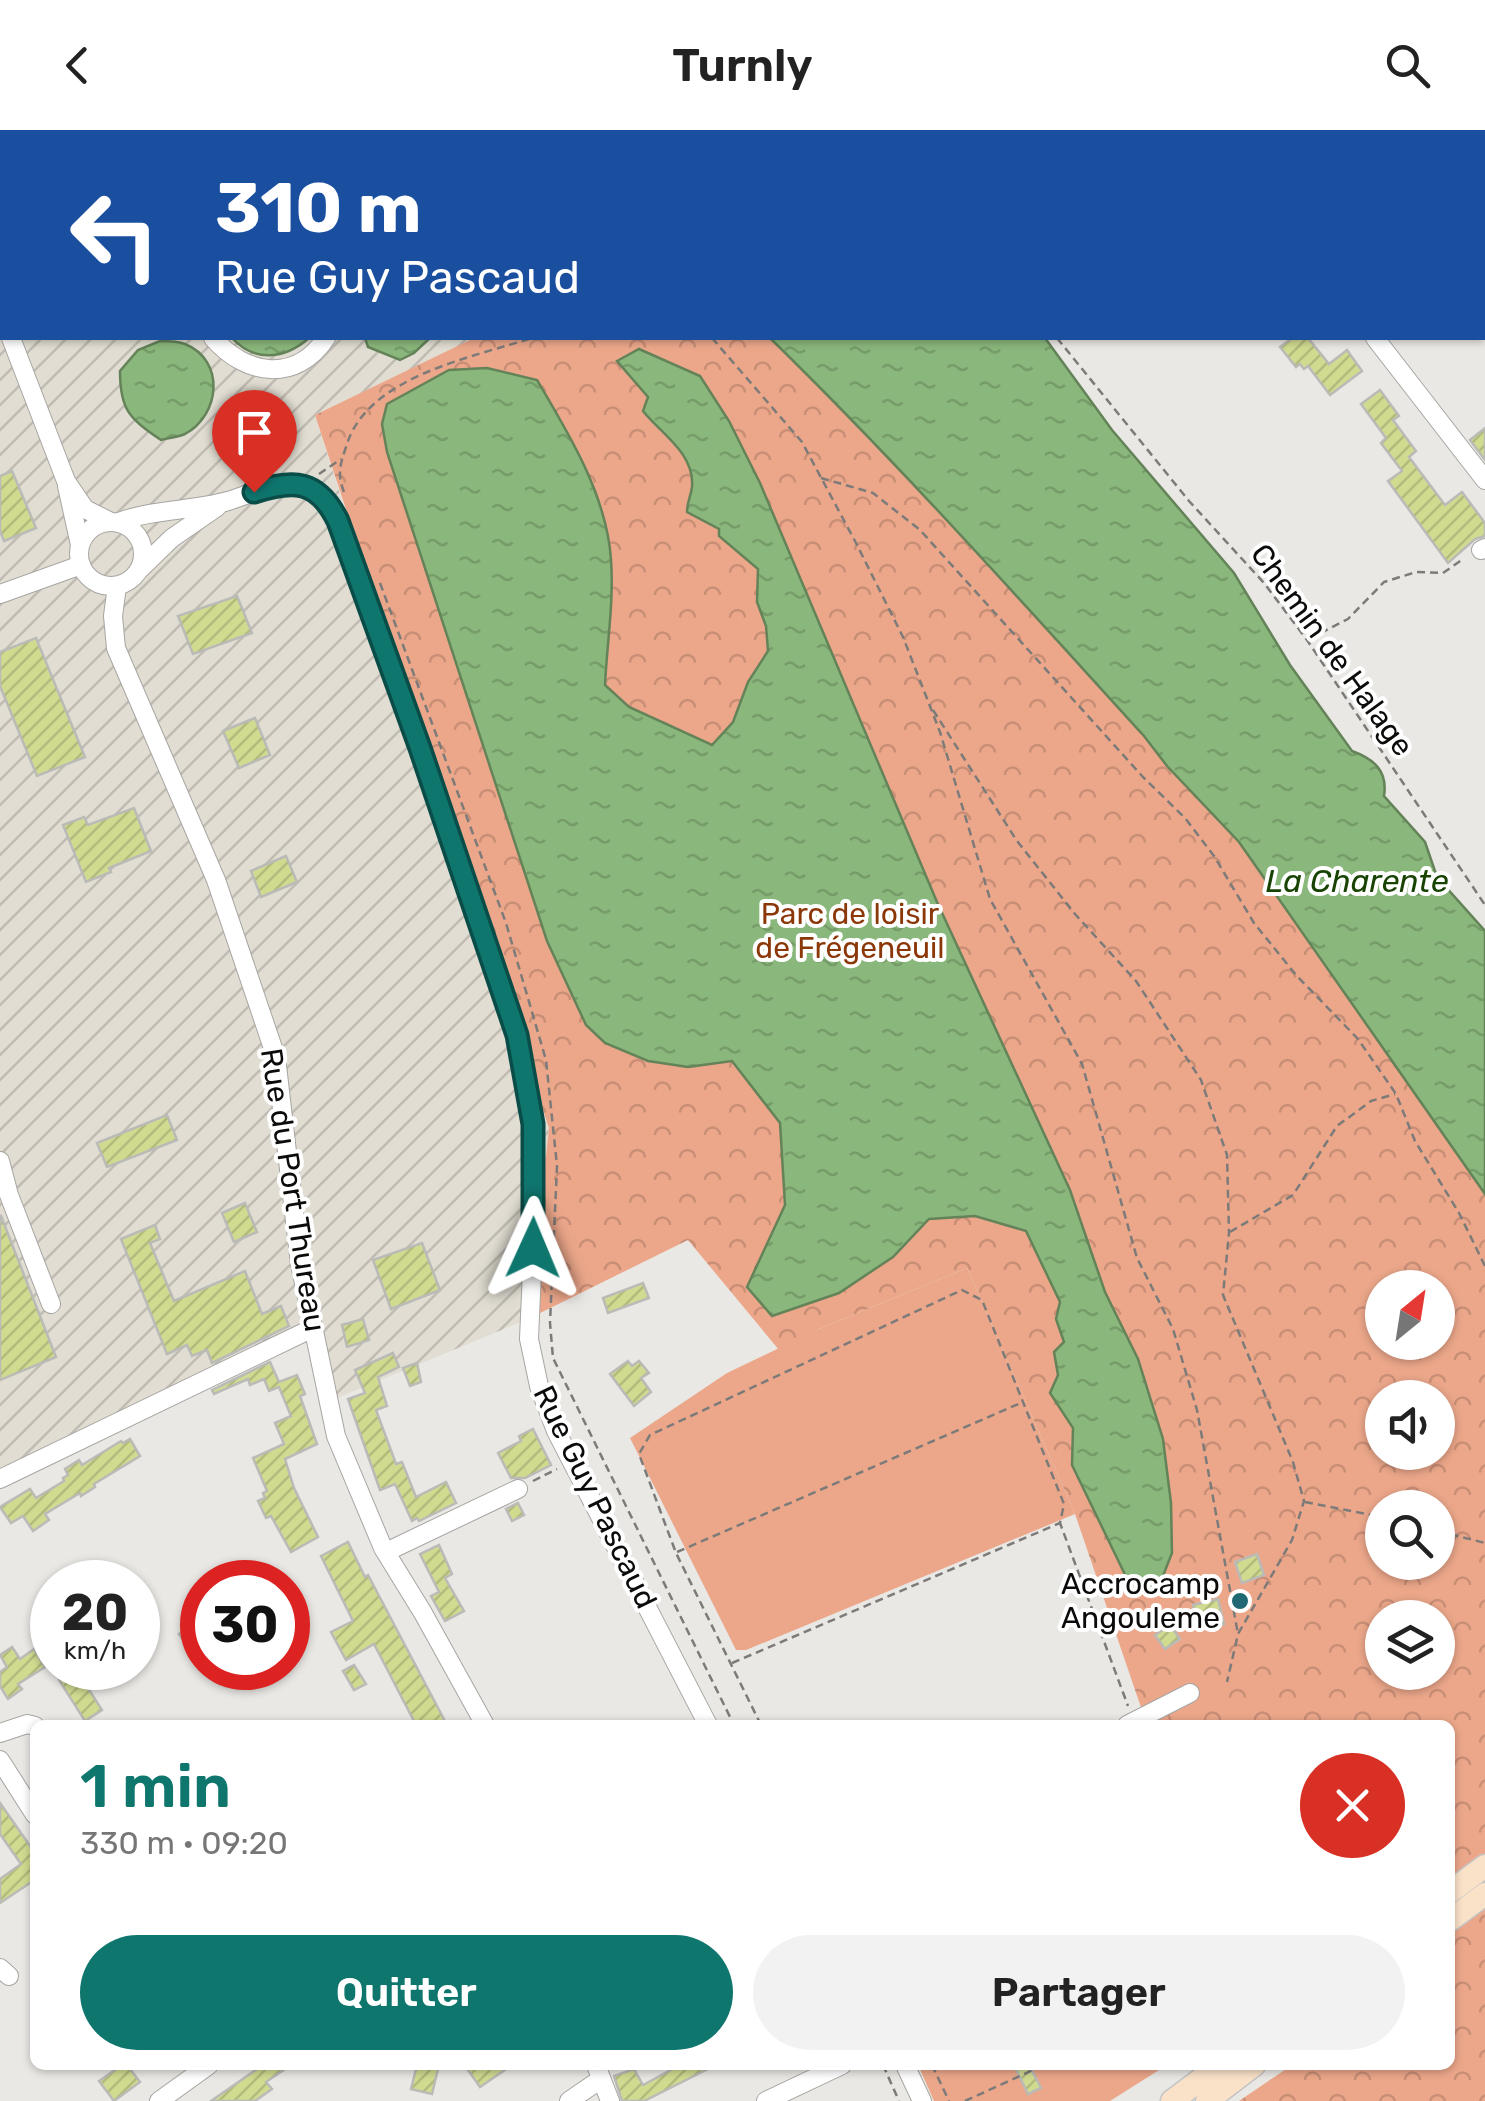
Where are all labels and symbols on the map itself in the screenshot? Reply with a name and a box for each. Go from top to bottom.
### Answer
pin [212,390,297,493]
street label: Chemin de Halage [1243,537,1421,763]
water label: La Charente [1265,862,1449,900]
park label: Parc de loisir de Frégeneuil [755,896,945,966]
street label: Rue du Port Thureau [253,1046,333,1334]
position arrow [481,1196,585,1300]
north arrow [1365,1270,1455,1360]
street label: Rue Guy Pascaud [525,1380,665,1614]
speed limit sign: 30 [180,1560,310,1690]
place label: Accrocamp Angouleme [1061,1566,1220,1636]
marker: Accrocamp Angouleme [1229,1590,1251,1612]

